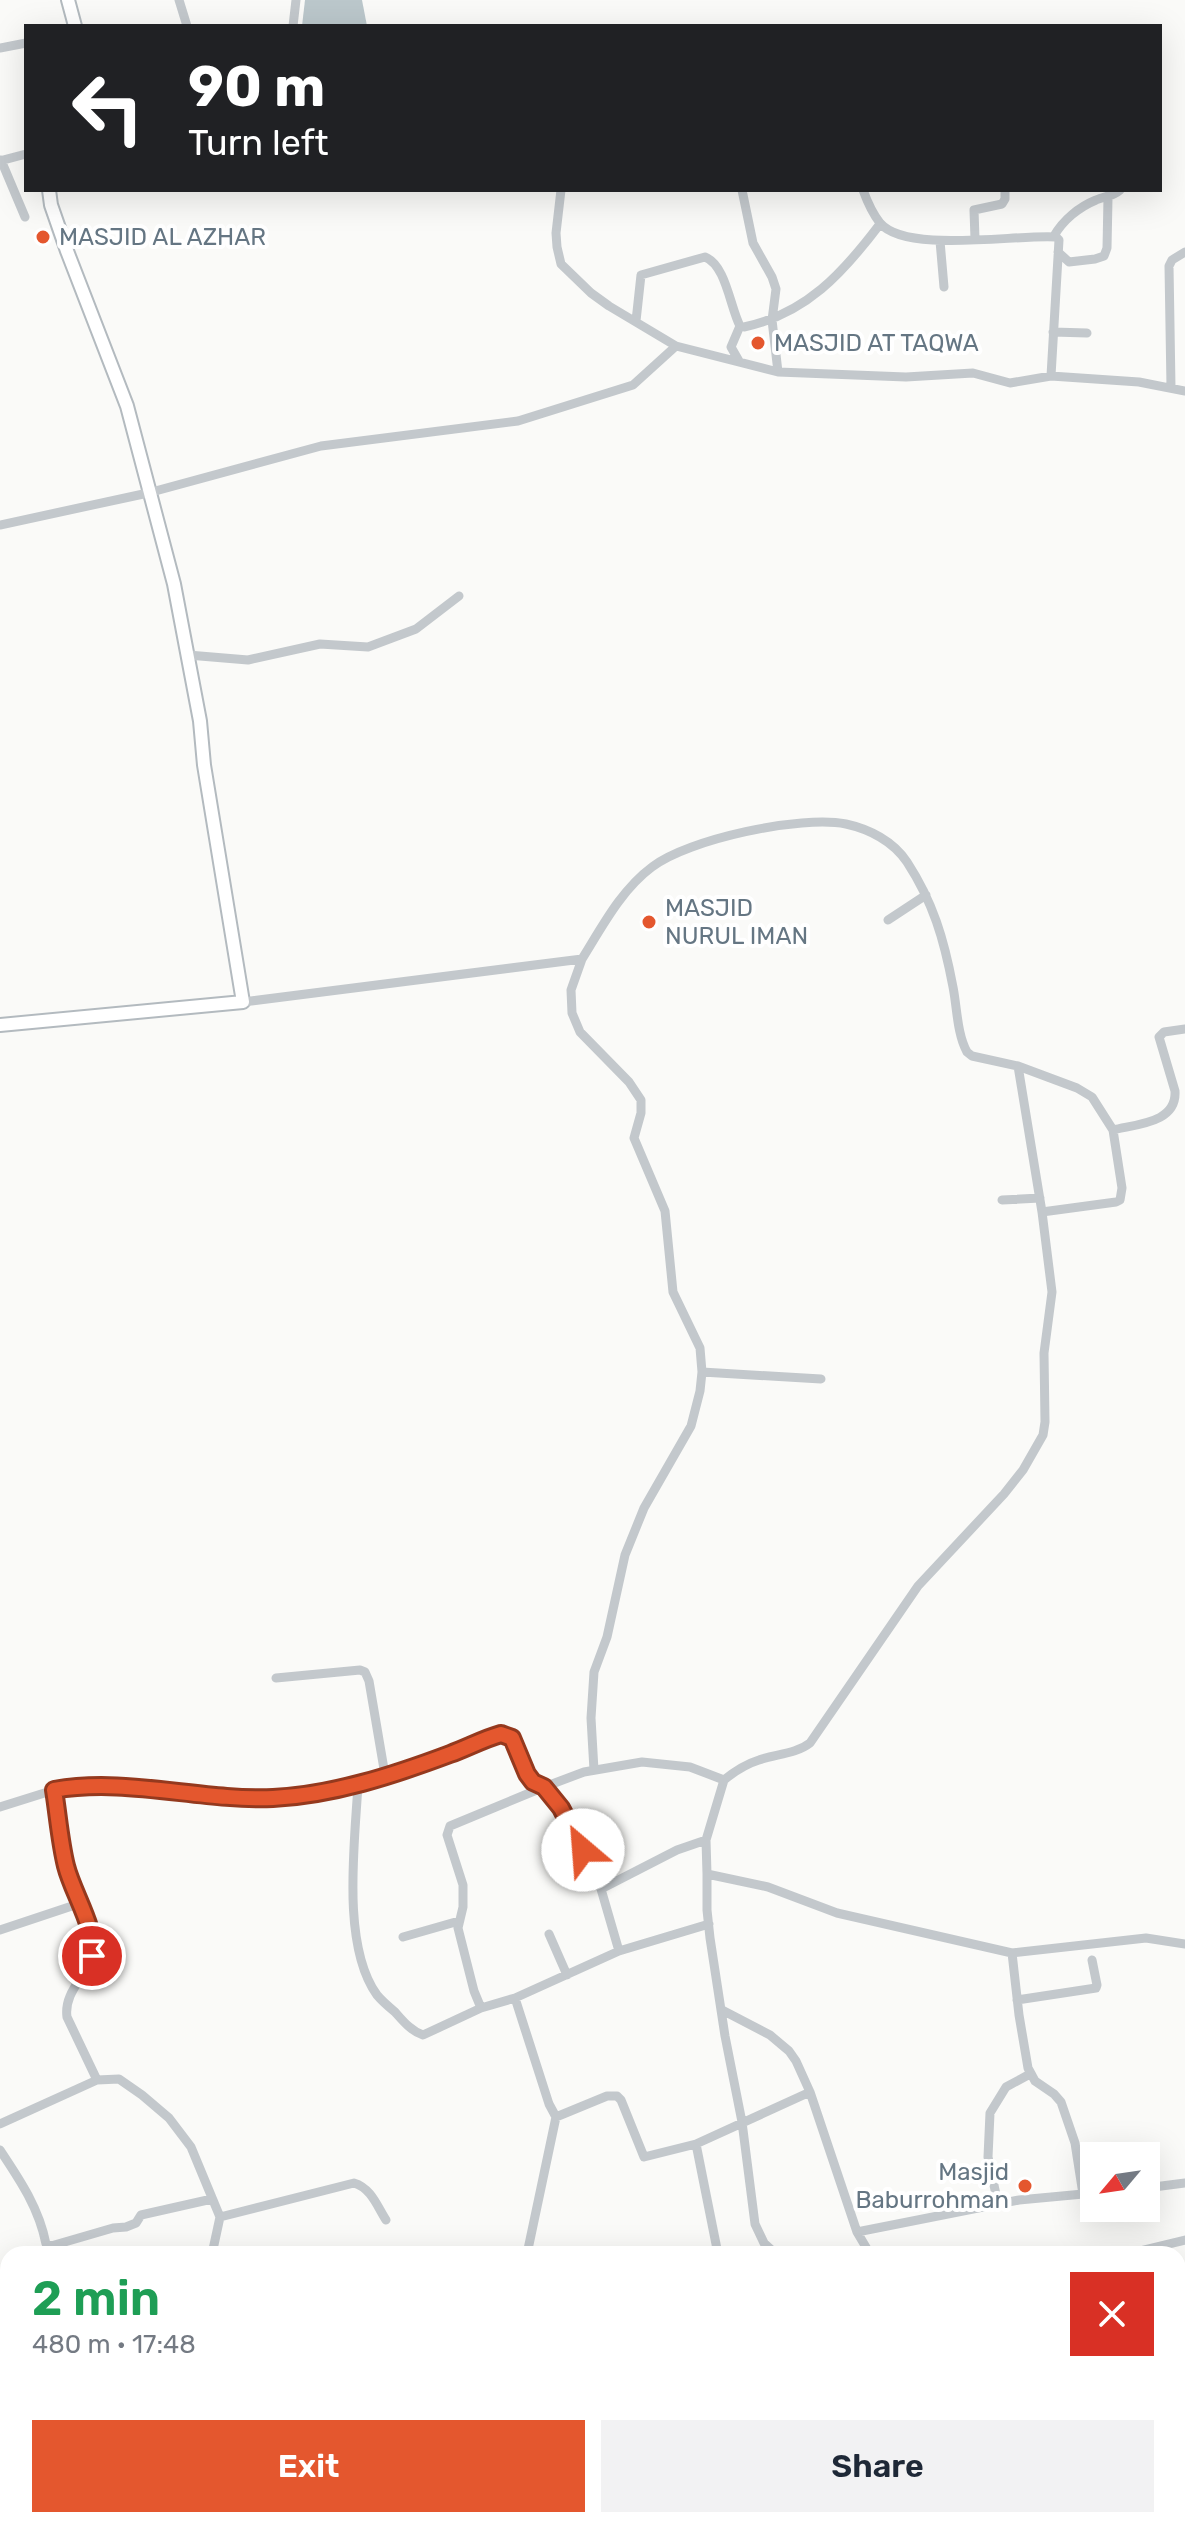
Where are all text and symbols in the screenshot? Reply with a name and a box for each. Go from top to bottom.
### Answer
text: 90 m [188,54,325,120]
icon: left [56,56,160,160]
text: Turn left [188,121,329,164]
place label: MASJID AL AZHAR [59,223,266,251]
marker: MASJID AL AZHAR [34,228,52,246]
place label: MASJID AT TAQWA [774,329,979,357]
marker: MASJID AT TAQWA [749,334,767,352]
place label: MASJID NURUL IMAN [665,894,808,950]
marker: MASJID NURUL IMAN [640,913,658,931]
position arrow [541,1808,625,1892]
pin [58,1922,126,1990]
icon: arrive [70,1934,114,1978]
north arrow [1080,2142,1160,2222]
map controls [1080,2142,1160,2222]
place label: Masjid Baburrohman [855,2158,1009,2214]
marker: Masjid Baburrohman [1016,2177,1034,2195]
text: 2 min [32,2270,160,2327]
button: close [1070,2272,1154,2356]
text: 480 m · 17:48 [32,2329,196,2360]
button: Exit [32,2420,585,2512]
button: Share [601,2420,1154,2512]

